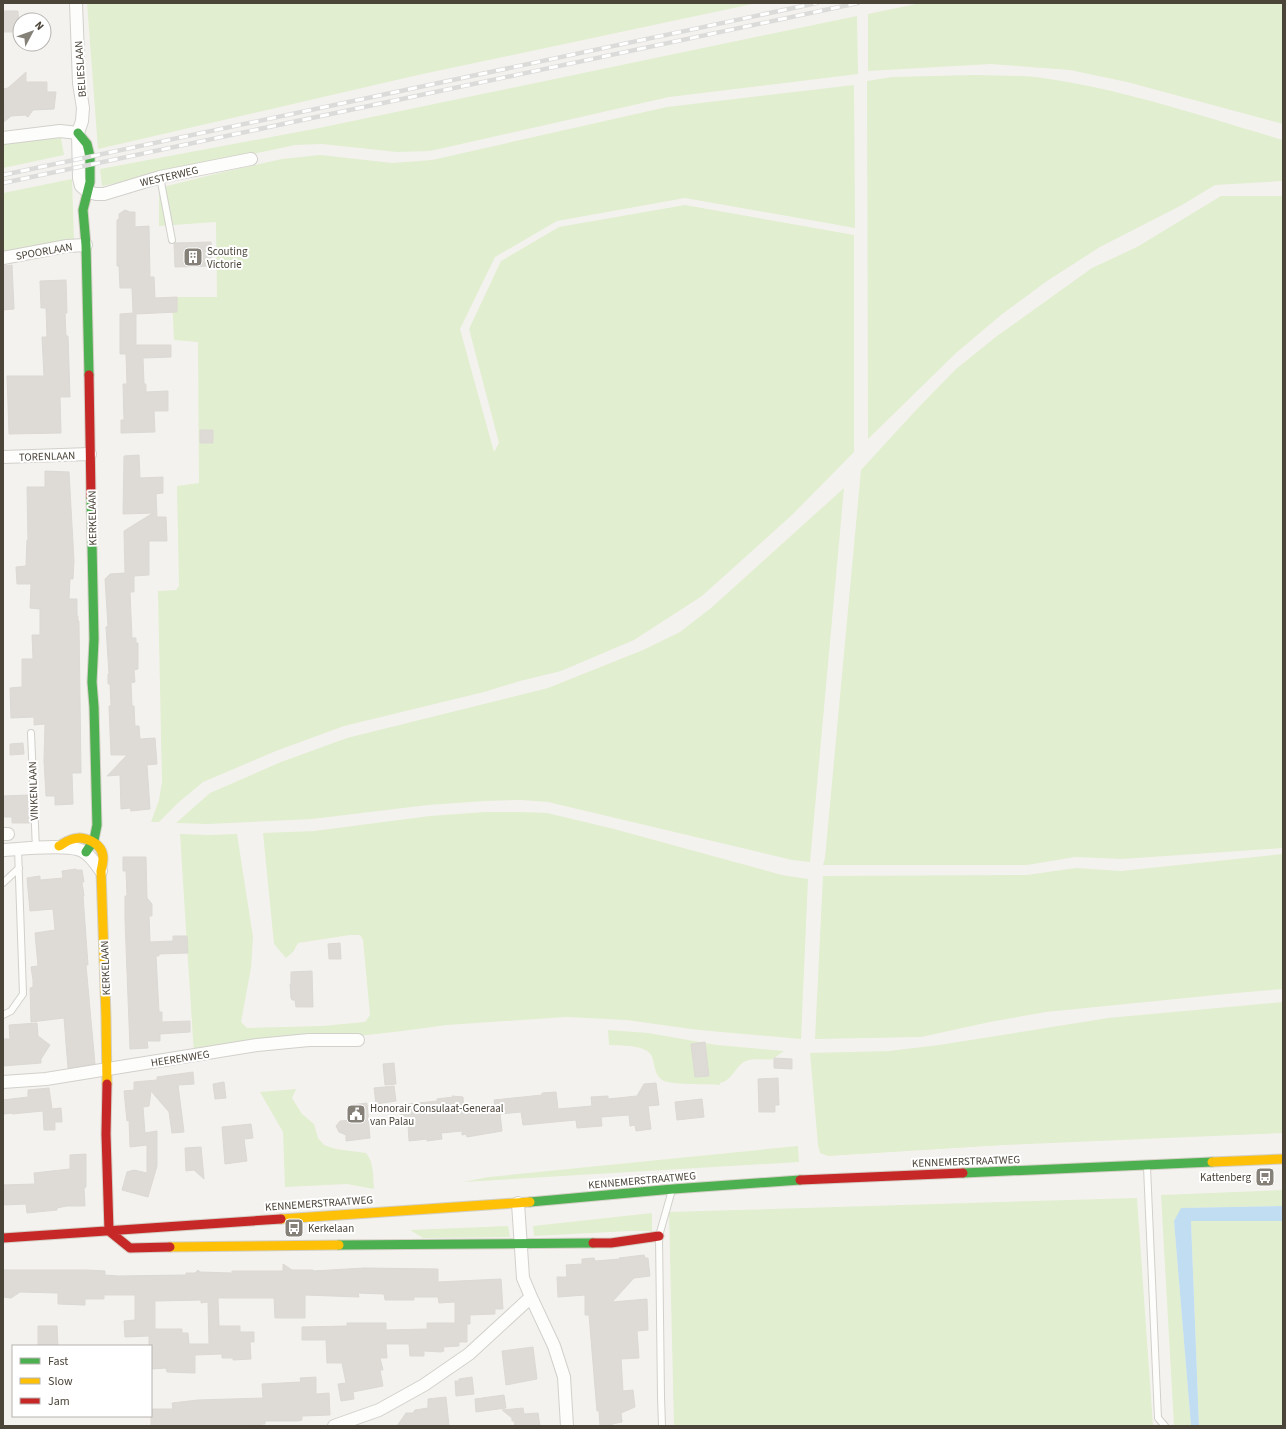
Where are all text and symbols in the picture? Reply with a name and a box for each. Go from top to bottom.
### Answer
north arrow [12,12,52,52]
text: N [31,18,47,33]
street label: BELIESLAAN [71,40,90,98]
street label: WESTERWEG [139,162,200,190]
street label: SPOORLAAN [15,239,74,264]
place label: Scouting Victorie [207,244,248,272]
building icon: Scouting Victorie [182,246,204,268]
street label: TORENLAAN [19,448,76,465]
street label: KERKELAAN [85,490,100,546]
street label: VINKENLAAN [25,761,42,821]
street label: KERKELAAN [97,940,114,996]
street label: HEERENWEG [150,1046,211,1071]
place label: Honorair Consulaat-Generaal van Palau [370,1101,504,1129]
public building icon: Honorair Consulaat-Generaal van Palau [345,1103,367,1125]
street label: KENNEMERSTRAATWEG [912,1152,1021,1171]
bus stop icon: Kattenberg [1254,1166,1276,1188]
street label: KENNEMERSTRAATWEG [587,1168,697,1193]
place label: Kattenberg [1200,1170,1251,1185]
street label: KENNEMERSTRAATWEG [265,1192,374,1215]
bus stop icon: Kerkelaan [283,1217,305,1239]
place label: Kerkelaan [308,1221,354,1236]
legend [12,1345,152,1417]
text: Fast [48,1353,68,1370]
text: Slow [48,1373,73,1390]
text: Jam [48,1393,70,1410]

